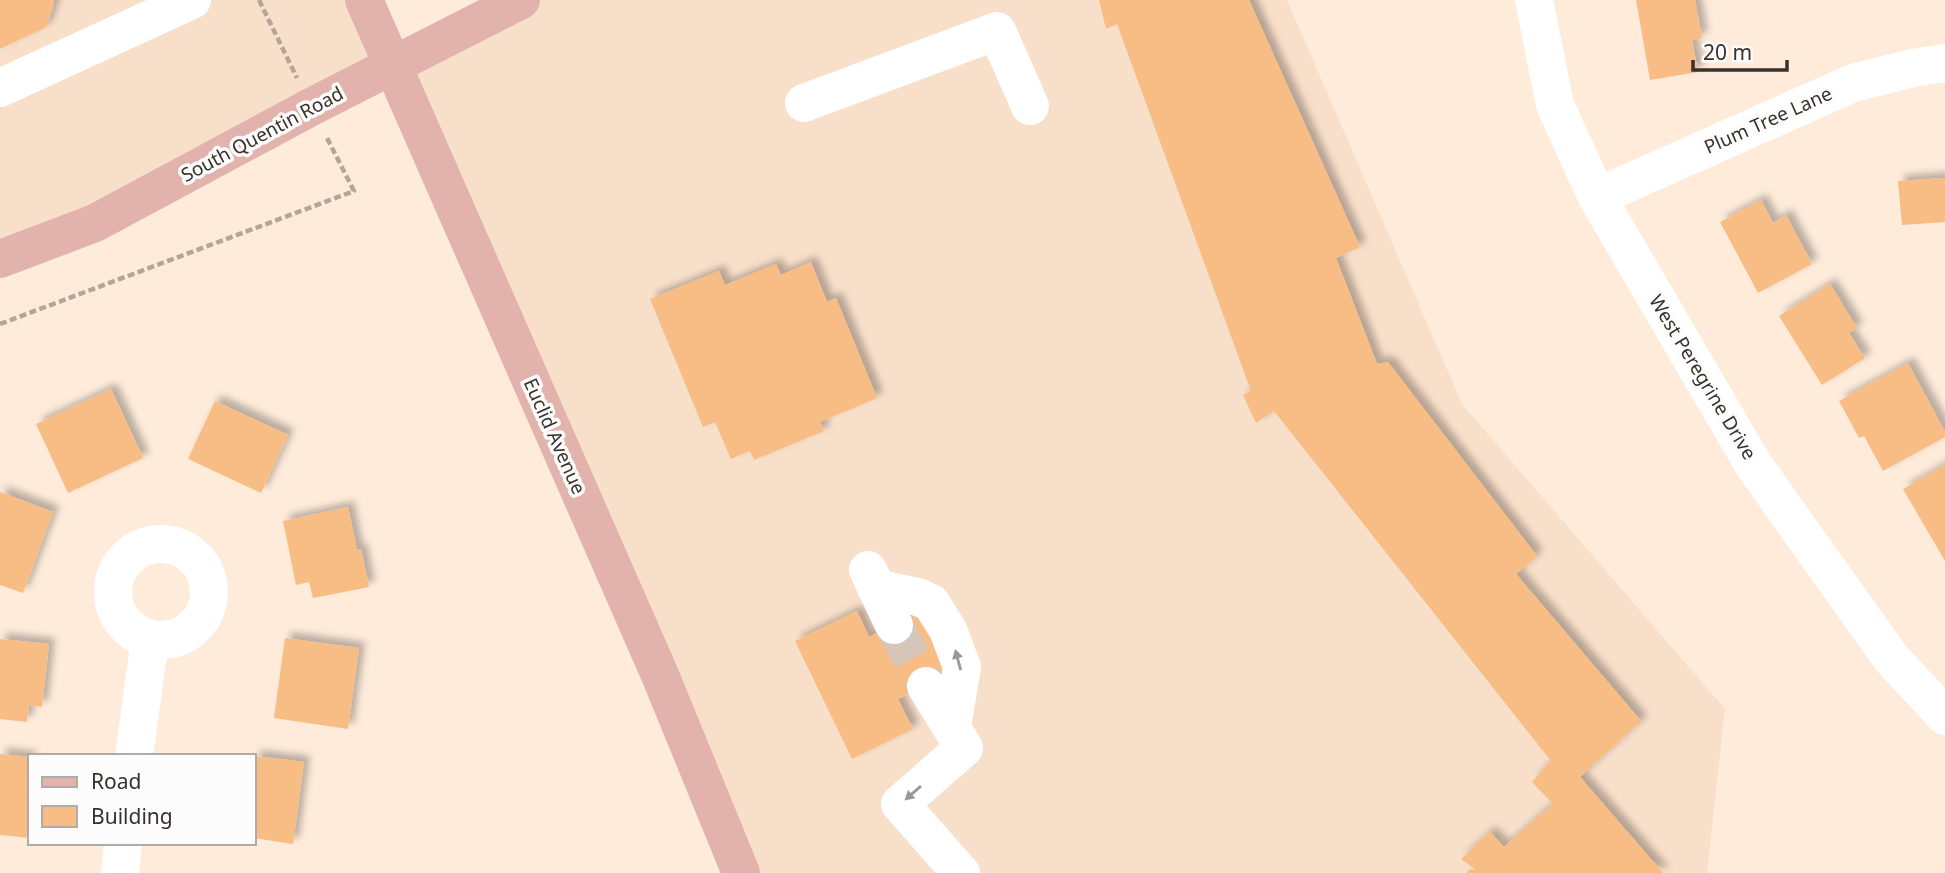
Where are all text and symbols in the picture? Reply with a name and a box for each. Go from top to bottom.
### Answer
scale bar [1693,28,1787,72]
text: 20 m [1703,38,1752,66]
street label: South Quentin Road [176,80,348,188]
street label: Plum Tree Lane [1700,80,1836,160]
street label: West Peregrine Drive [1643,290,1763,464]
street label: Euclid Avenue [518,374,592,498]
one-way arrow [952,649,963,671]
legend [28,754,256,845]
text: Road [91,767,141,795]
one-way arrow [904,785,922,801]
text: Building [91,802,173,830]

